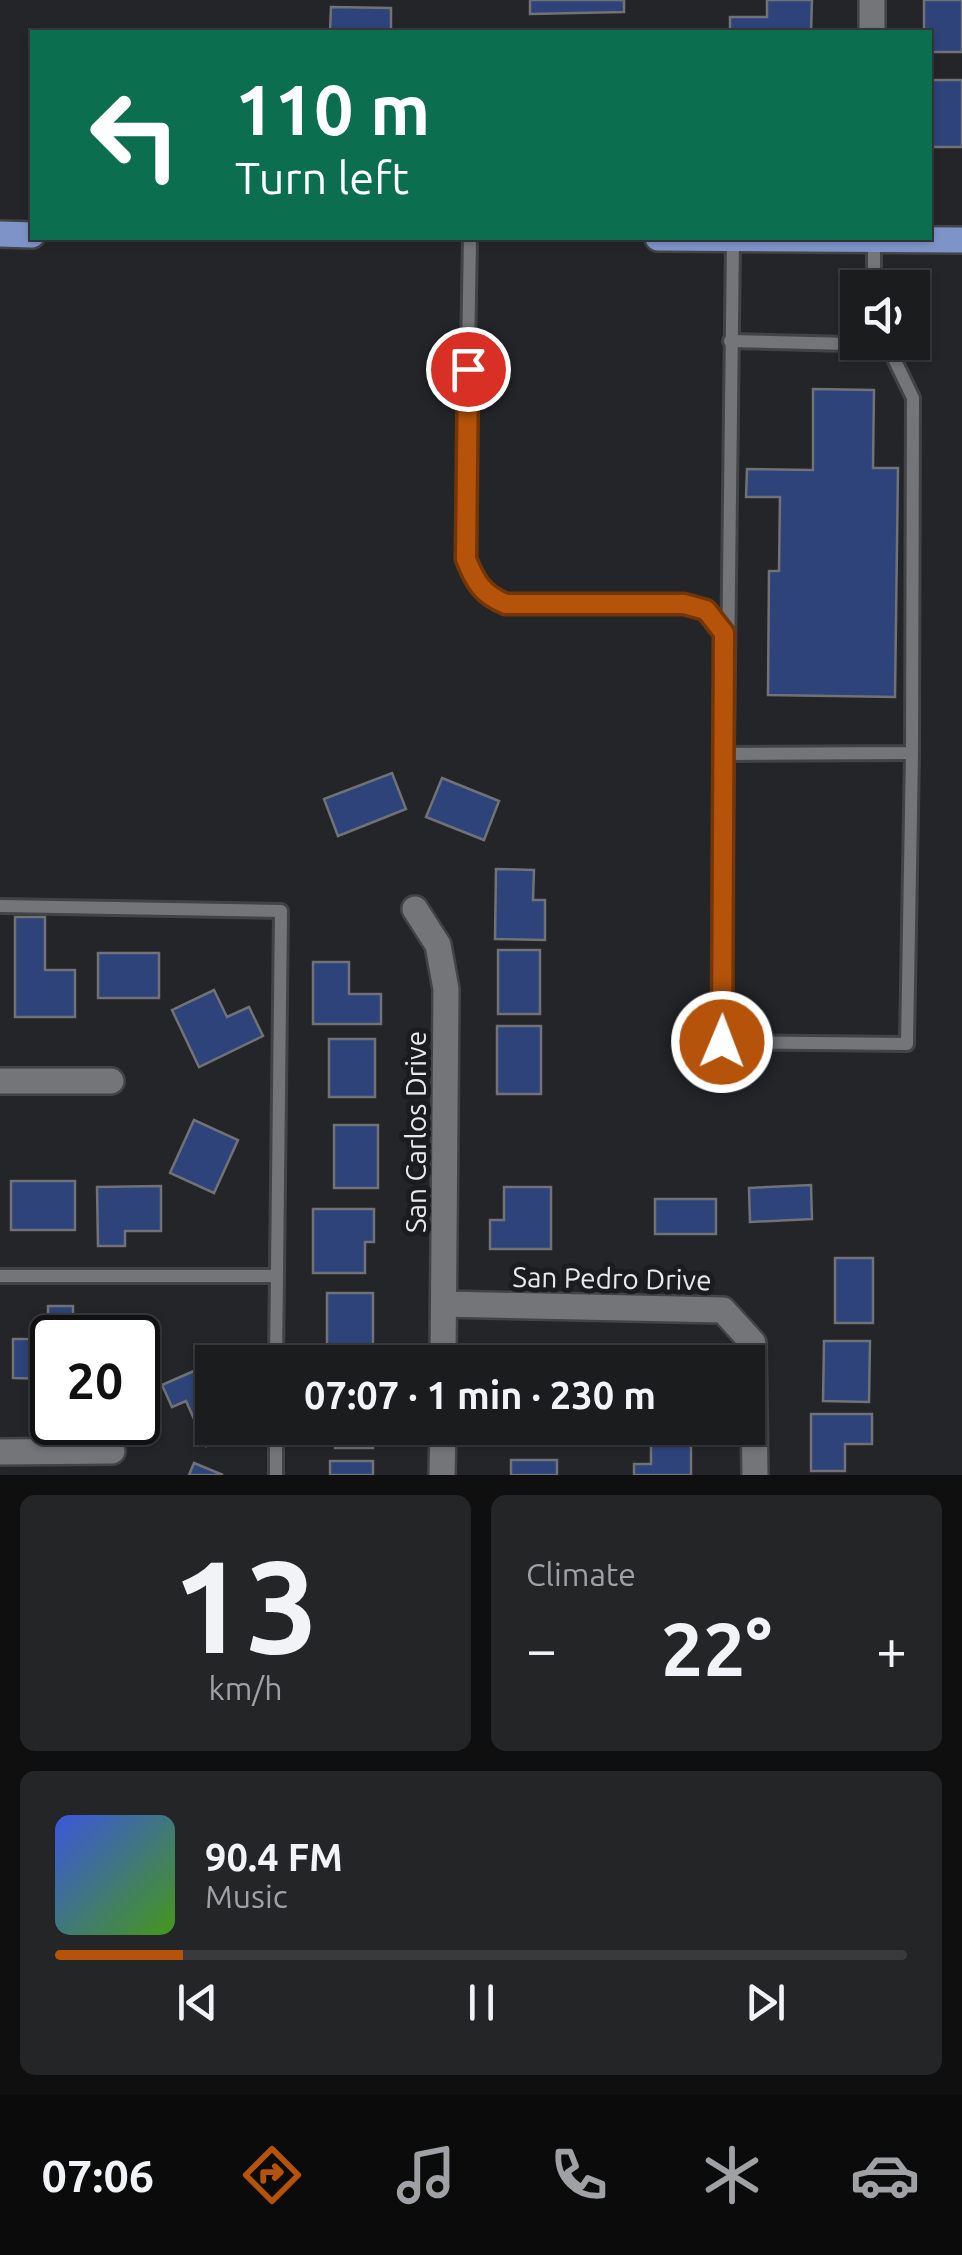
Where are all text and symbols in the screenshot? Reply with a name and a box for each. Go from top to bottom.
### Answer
icon: left [70,70,200,200]
text: 110 m [235,70,430,148]
text: Turn left [235,152,409,203]
map controls [840,270,930,360]
button: sound [840,270,930,360]
pin [426,327,511,412]
icon: arrive [441,342,496,397]
position arrow [670,990,774,1094]
street label: San Carlos Drive [400,1031,431,1233]
street label: San Pedro Drive [512,1261,712,1295]
speed limit sign: 20 [30,1315,160,1445]
text: 07:07 · 1 min · 230 m [304,1374,656,1416]
text: 13 [172,1532,319,1678]
text: Climate [526,1556,636,1592]
text: 22° [661,1606,772,1690]
text: − [526,1618,557,1679]
text: + [876,1618,907,1679]
text: km/h [209,1670,282,1706]
text: 90.4 FM [205,1836,343,1878]
text: Music [205,1878,288,1914]
icon: previous [170,1975,225,2030]
icon: pause [454,1975,509,2030]
icon: next [738,1975,793,2030]
icon: directions [237,2140,307,2210]
icon: music [391,2140,461,2210]
icon: phone [544,2140,614,2210]
icon: climate [697,2140,767,2210]
icon: car [850,2140,920,2210]
text: 07:06 [42,2150,154,2201]

